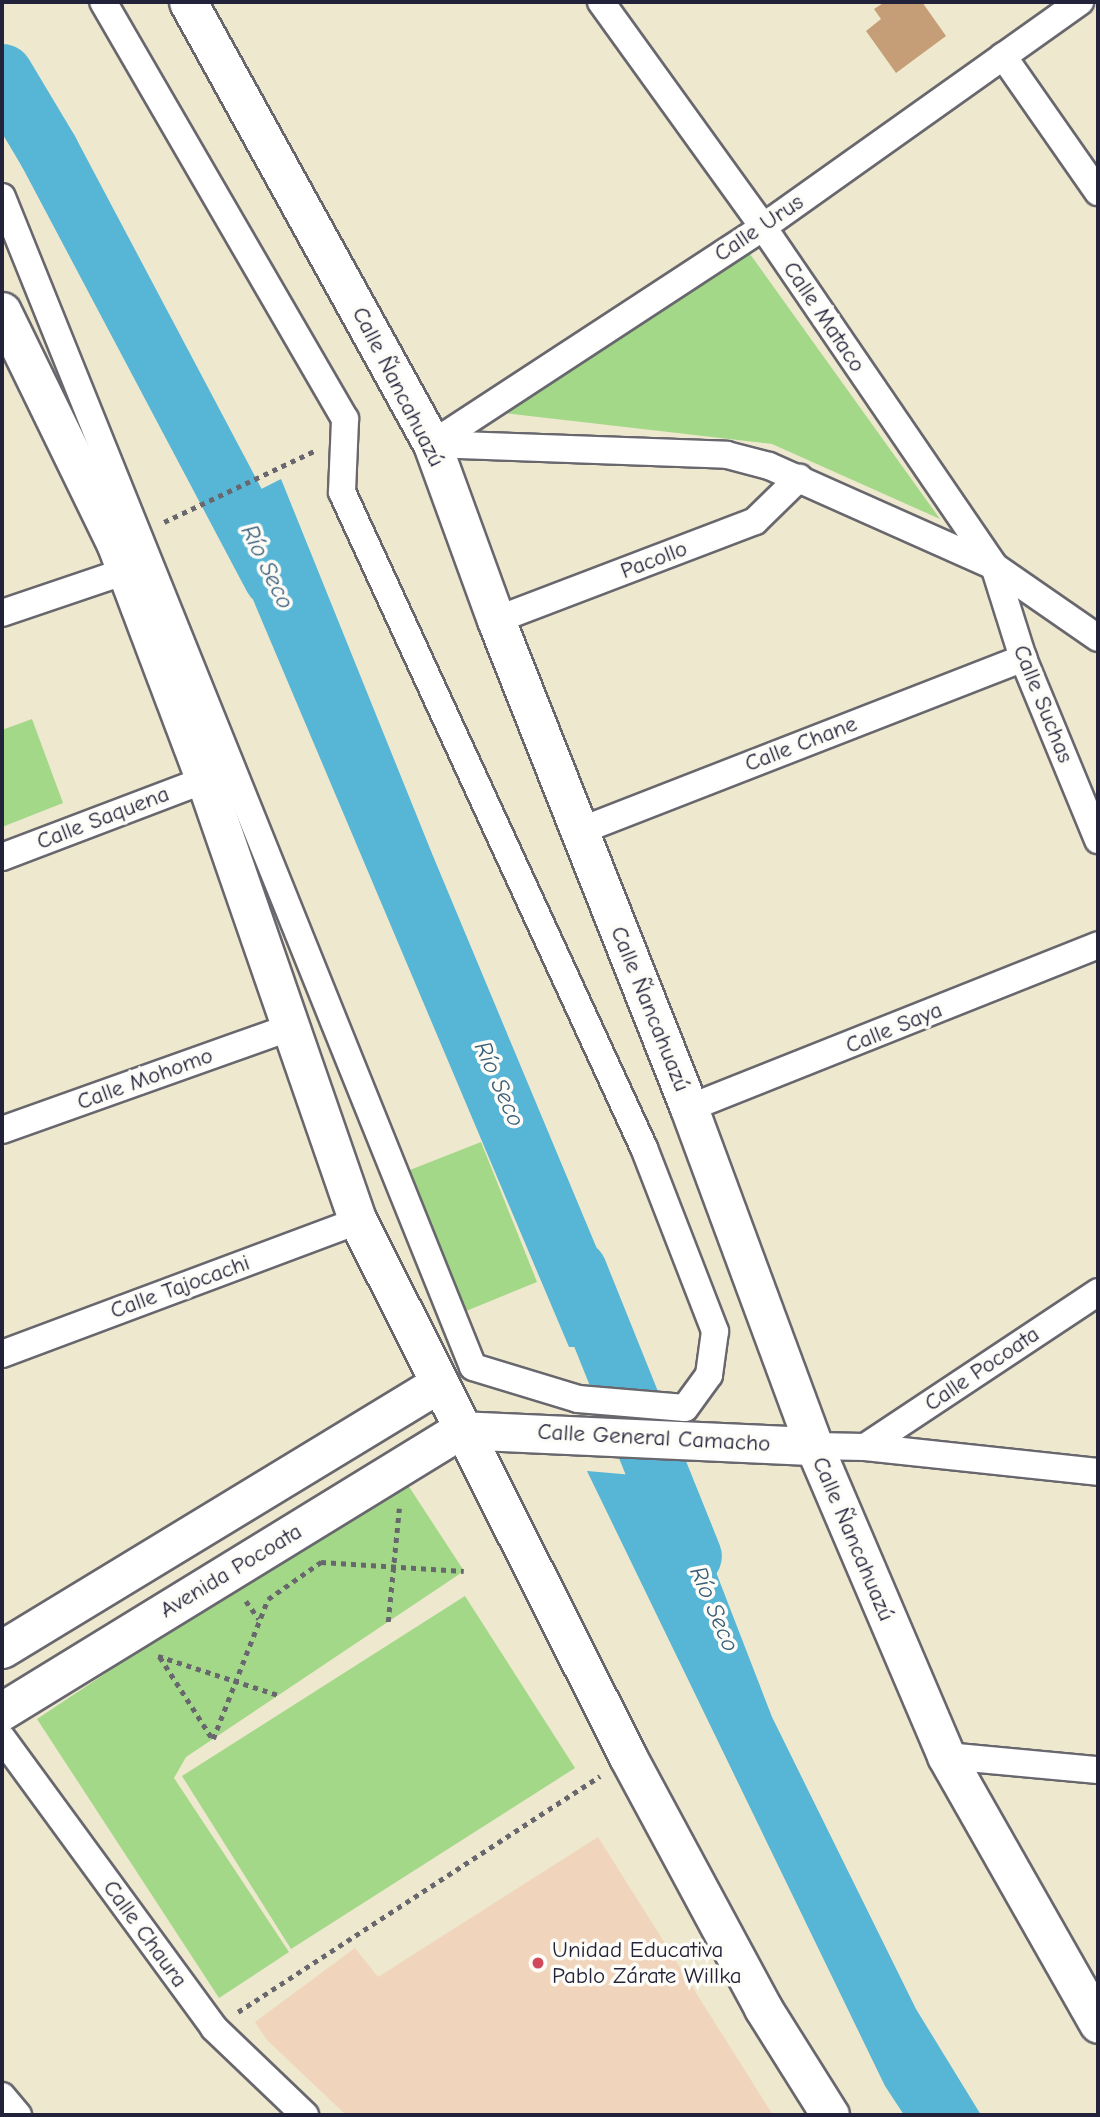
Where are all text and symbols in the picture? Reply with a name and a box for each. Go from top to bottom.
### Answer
street label: Calle Urus [709,188,809,268]
street label: Calle Mataco [777,256,871,378]
street label: Calle Ñancahuazú [346,302,450,472]
water label: Río Seco [234,520,300,614]
street label: Pacollo [617,535,691,585]
street label: Calle Suchas [1007,641,1079,767]
street label: Calle Chane [741,710,861,778]
street label: Calle Saquena [33,780,173,856]
street label: Calle Ñancahuazú [604,922,696,1096]
street label: Calle Saya [842,996,946,1060]
water label: Río Seco [468,1037,530,1131]
street label: Calle Mohomo [73,1042,217,1116]
street label: Calle Tajocachi [107,1249,253,1325]
street label: Calle Pocoata [919,1321,1045,1417]
street label: Calle General Camacho [537,1418,771,1458]
street label: Calle Ñancahuazú [806,1453,900,1625]
street label: Avenida Pocoata [155,1518,307,1624]
water label: Río Seco [683,1562,745,1656]
street label: Calle Chaura [97,1875,193,1993]
place label: Unidad Educativa Pablo Zárate Willka [552,1936,742,1990]
marker: Unidad Educativa Pablo Zárate Willka [530,1955,546,1971]

